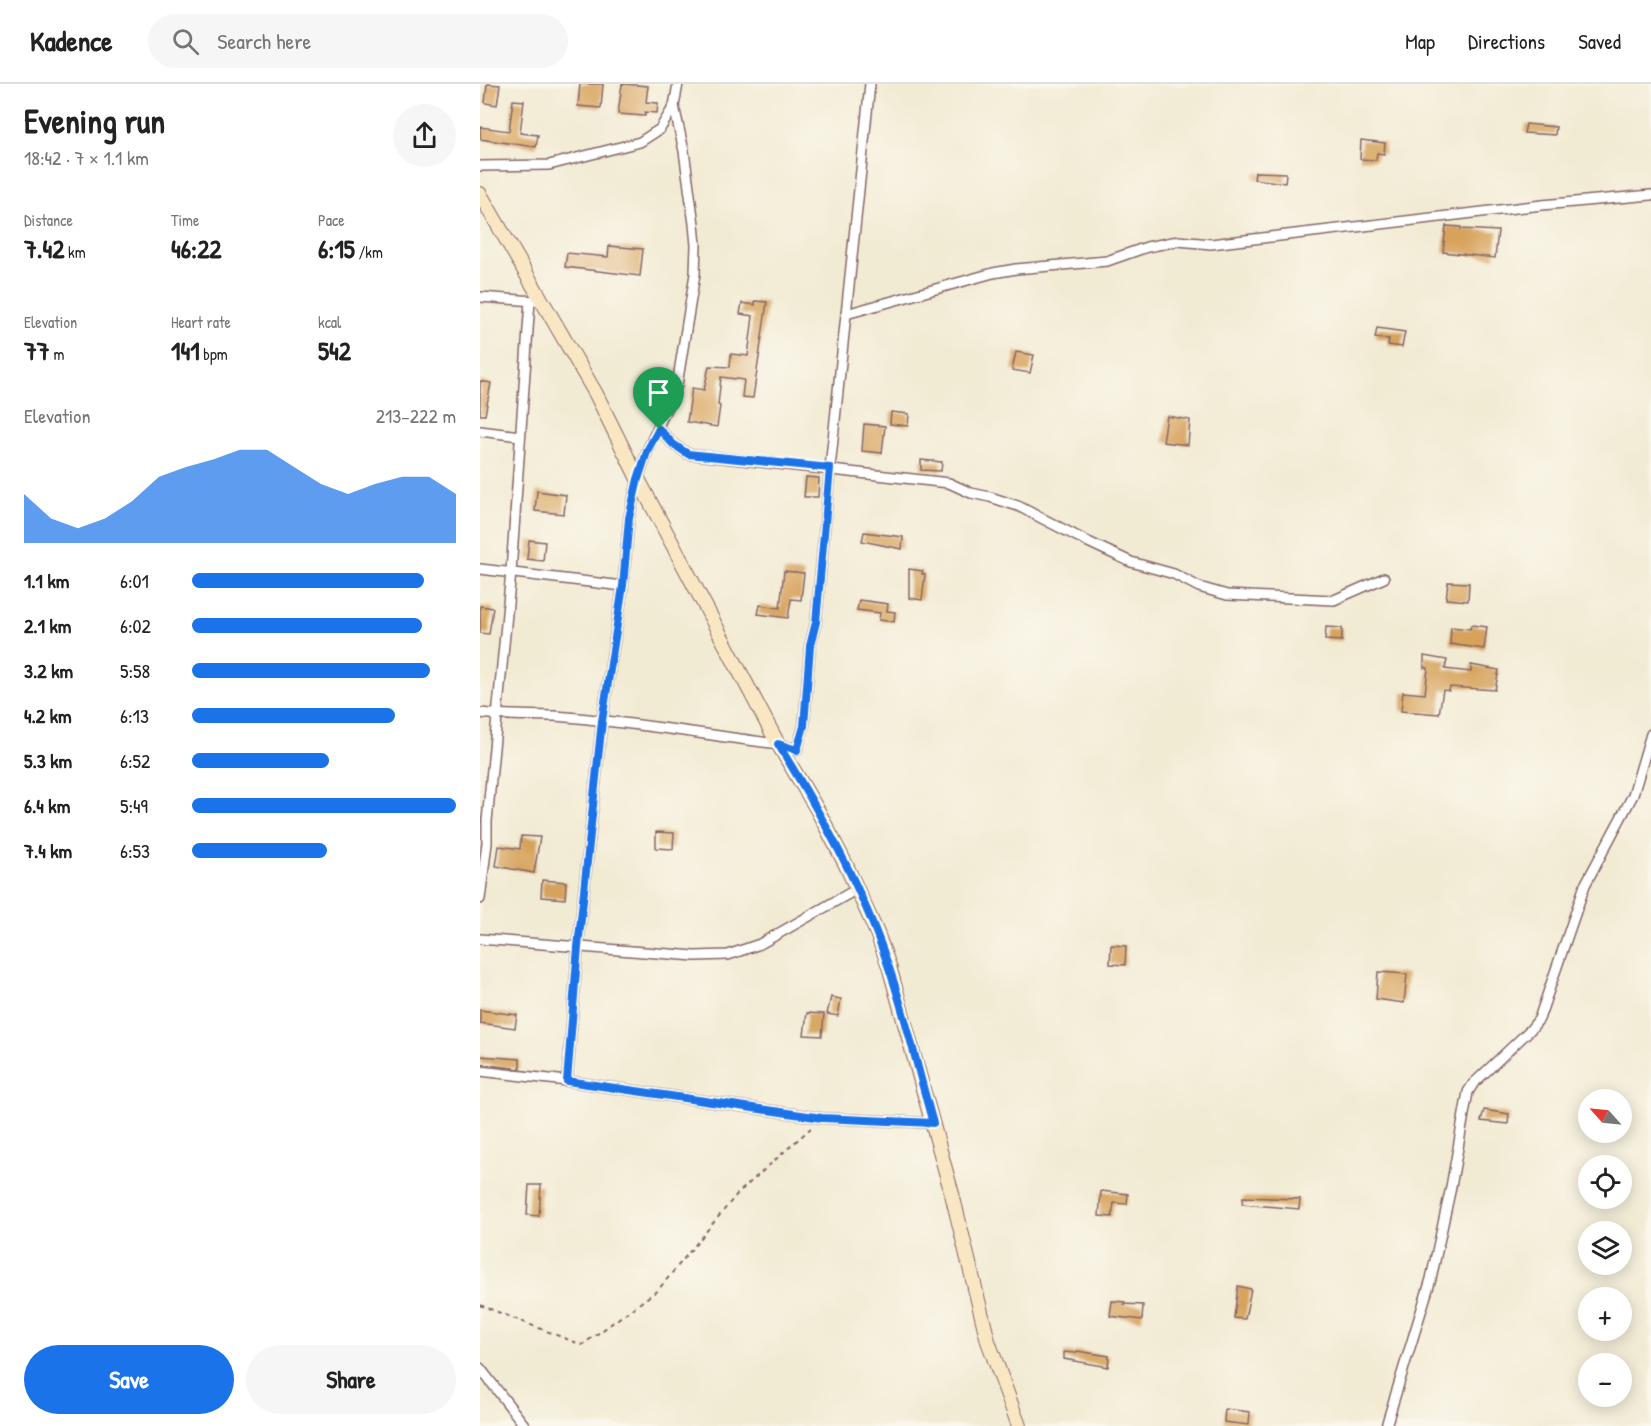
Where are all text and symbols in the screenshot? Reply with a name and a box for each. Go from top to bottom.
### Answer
search box [148,14,568,68]
text: Kadence [30,22,112,60]
icon: search [169,25,202,58]
text: Search here [217,26,311,56]
text: Map [1405,27,1435,56]
text: Directions [1468,27,1545,56]
text: Saved [1578,27,1621,56]
text: Evening run [24,99,165,143]
button: share [393,104,456,167]
text: 18:42 · 7 × 1.1 km [24,144,149,171]
text: Distance [24,209,73,231]
text: Time [171,209,199,231]
text: Pace [318,209,345,231]
text: 7.42 [24,231,64,266]
text: 46:22 [171,231,222,266]
text: 6:15 [318,231,355,266]
text: km [64,241,86,263]
text: /km [355,241,383,263]
text: Elevation [24,311,77,333]
text: Heart rate [171,311,231,333]
text: kcal [318,311,341,333]
text: 77 [24,333,50,368]
text: 141 [171,333,200,368]
text: 542 [318,333,351,368]
text: m [50,343,64,365]
text: bpm [200,343,228,365]
pin [633,367,684,429]
icon: arrive [642,376,675,409]
text: Elevation [24,402,90,429]
text: 213–222 m [376,402,456,429]
text: 1.1 km [24,567,69,594]
text: 6:01 [120,567,149,594]
text: 2.1 km [24,612,71,639]
text: 6:02 [120,612,151,639]
text: 3.2 km [24,657,73,684]
text: 5:58 [120,657,150,684]
text: 4.2 km [24,702,72,729]
text: 6:13 [120,702,149,729]
text: 5.3 km [24,747,72,774]
text: 6:52 [120,747,150,774]
text: 6.4 km [24,792,70,819]
text: 5:49 [120,792,148,819]
text: 7.4 km [24,837,72,864]
text: 6:53 [120,837,150,864]
north arrow [1578,1089,1632,1143]
map controls [1578,1089,1632,1407]
button: locate [1578,1155,1632,1209]
button: layers [1578,1221,1632,1275]
button: + [1578,1287,1632,1341]
button: Save [24,1345,234,1414]
button: Share [246,1345,456,1414]
button: − [1578,1353,1632,1407]

